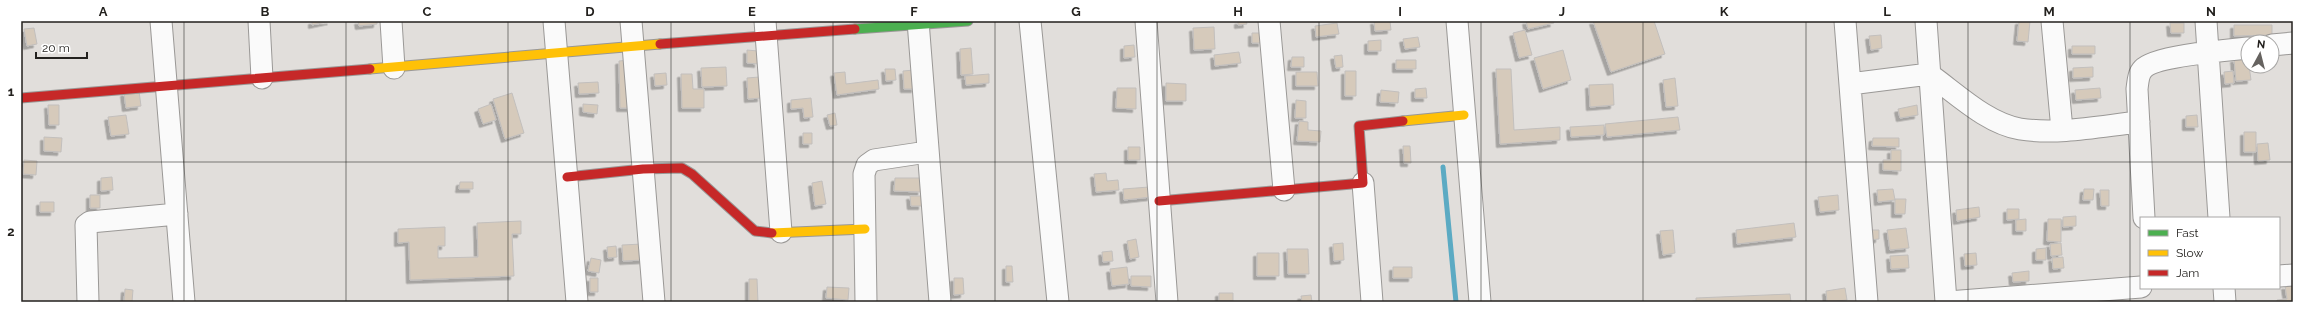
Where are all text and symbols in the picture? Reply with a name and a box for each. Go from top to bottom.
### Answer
text: A [99,4,108,19]
text: B [261,4,270,19]
text: C [423,4,432,19]
text: D [585,4,595,19]
text: E [748,4,756,19]
text: F [910,4,918,19]
text: G [1071,4,1081,19]
text: H [1233,4,1243,19]
text: I [1398,4,1402,19]
text: J [1559,4,1565,19]
text: K [1720,4,1729,19]
text: L [1883,4,1891,19]
text: M [2043,4,2055,19]
text: N [2206,4,2216,19]
scale bar [36,34,87,60]
north arrow [2240,34,2280,74]
text: N [2256,38,2266,52]
text: 20 m [42,41,70,55]
text: 1 [8,84,15,99]
legend [2140,217,2280,289]
text: 2 [7,224,15,239]
text: Fast [2176,226,2199,240]
text: Slow [2176,246,2203,260]
text: Jam [2176,266,2199,280]

